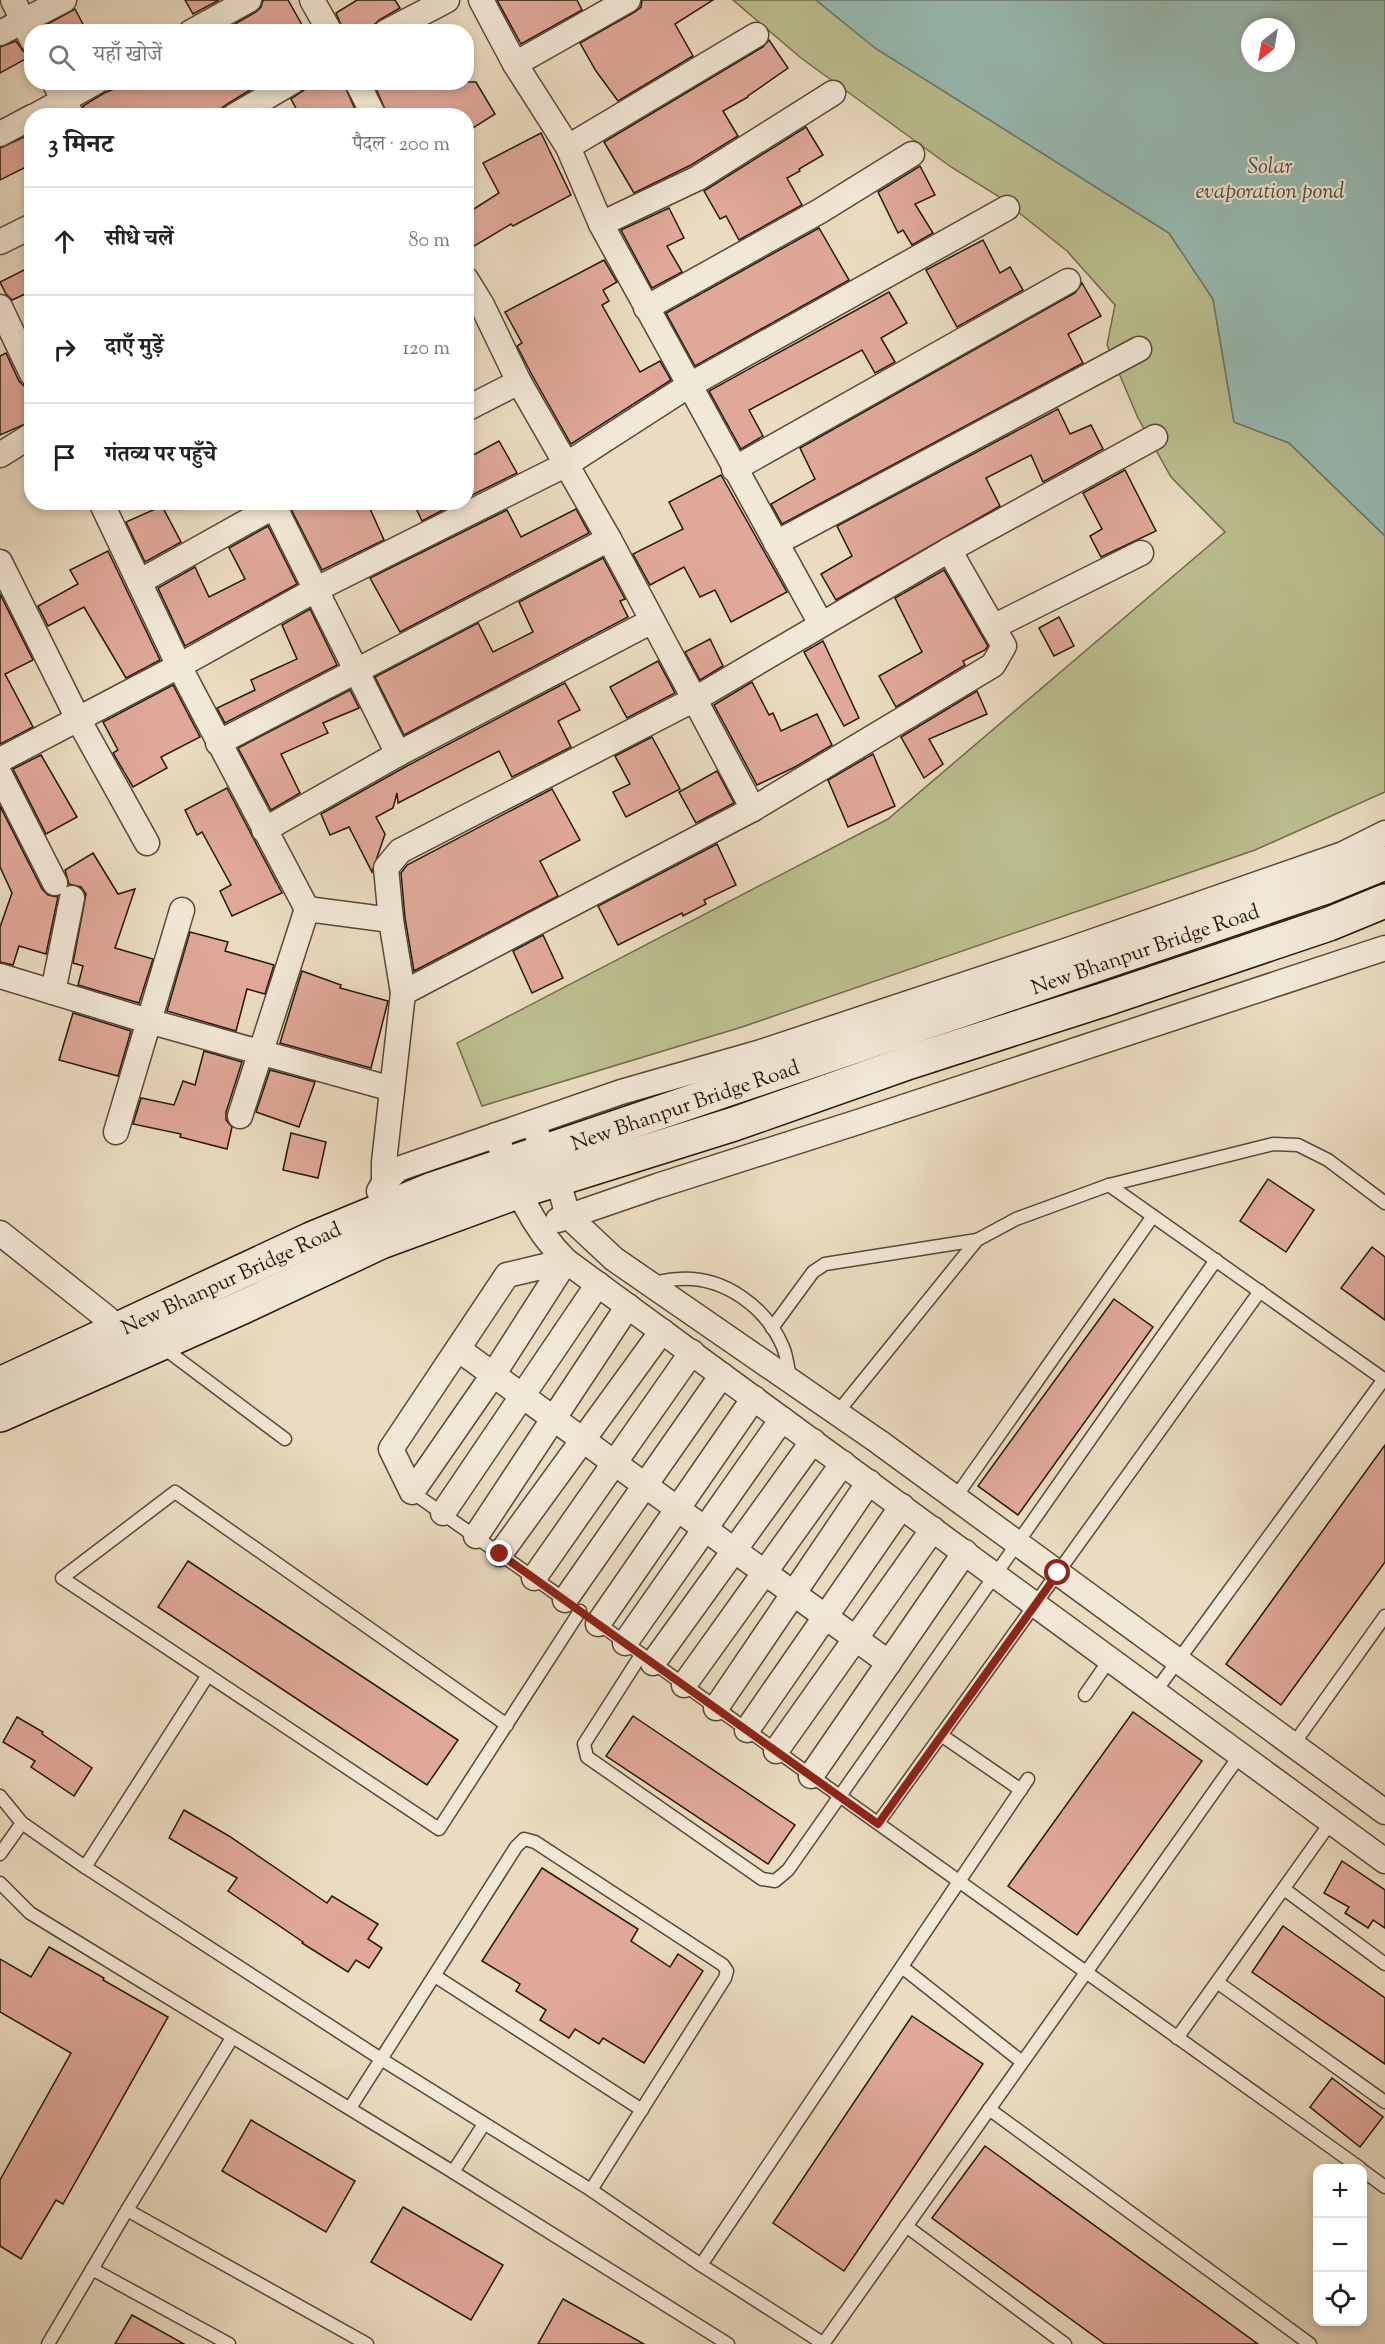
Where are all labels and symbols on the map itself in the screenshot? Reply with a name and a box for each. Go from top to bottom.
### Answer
north arrow [1241,18,1295,72]
water label: Solar evaporation pond [1196,152,1345,209]
street label: New Bhanpur Bridge Road [1027,898,1264,1004]
street label: New Bhanpur Bridge Road [567,1054,804,1160]
street label: New Bhanpur Bridge Road [117,1215,347,1344]
route end [486,1540,512,1566]
route start [1044,1559,1070,1585]

